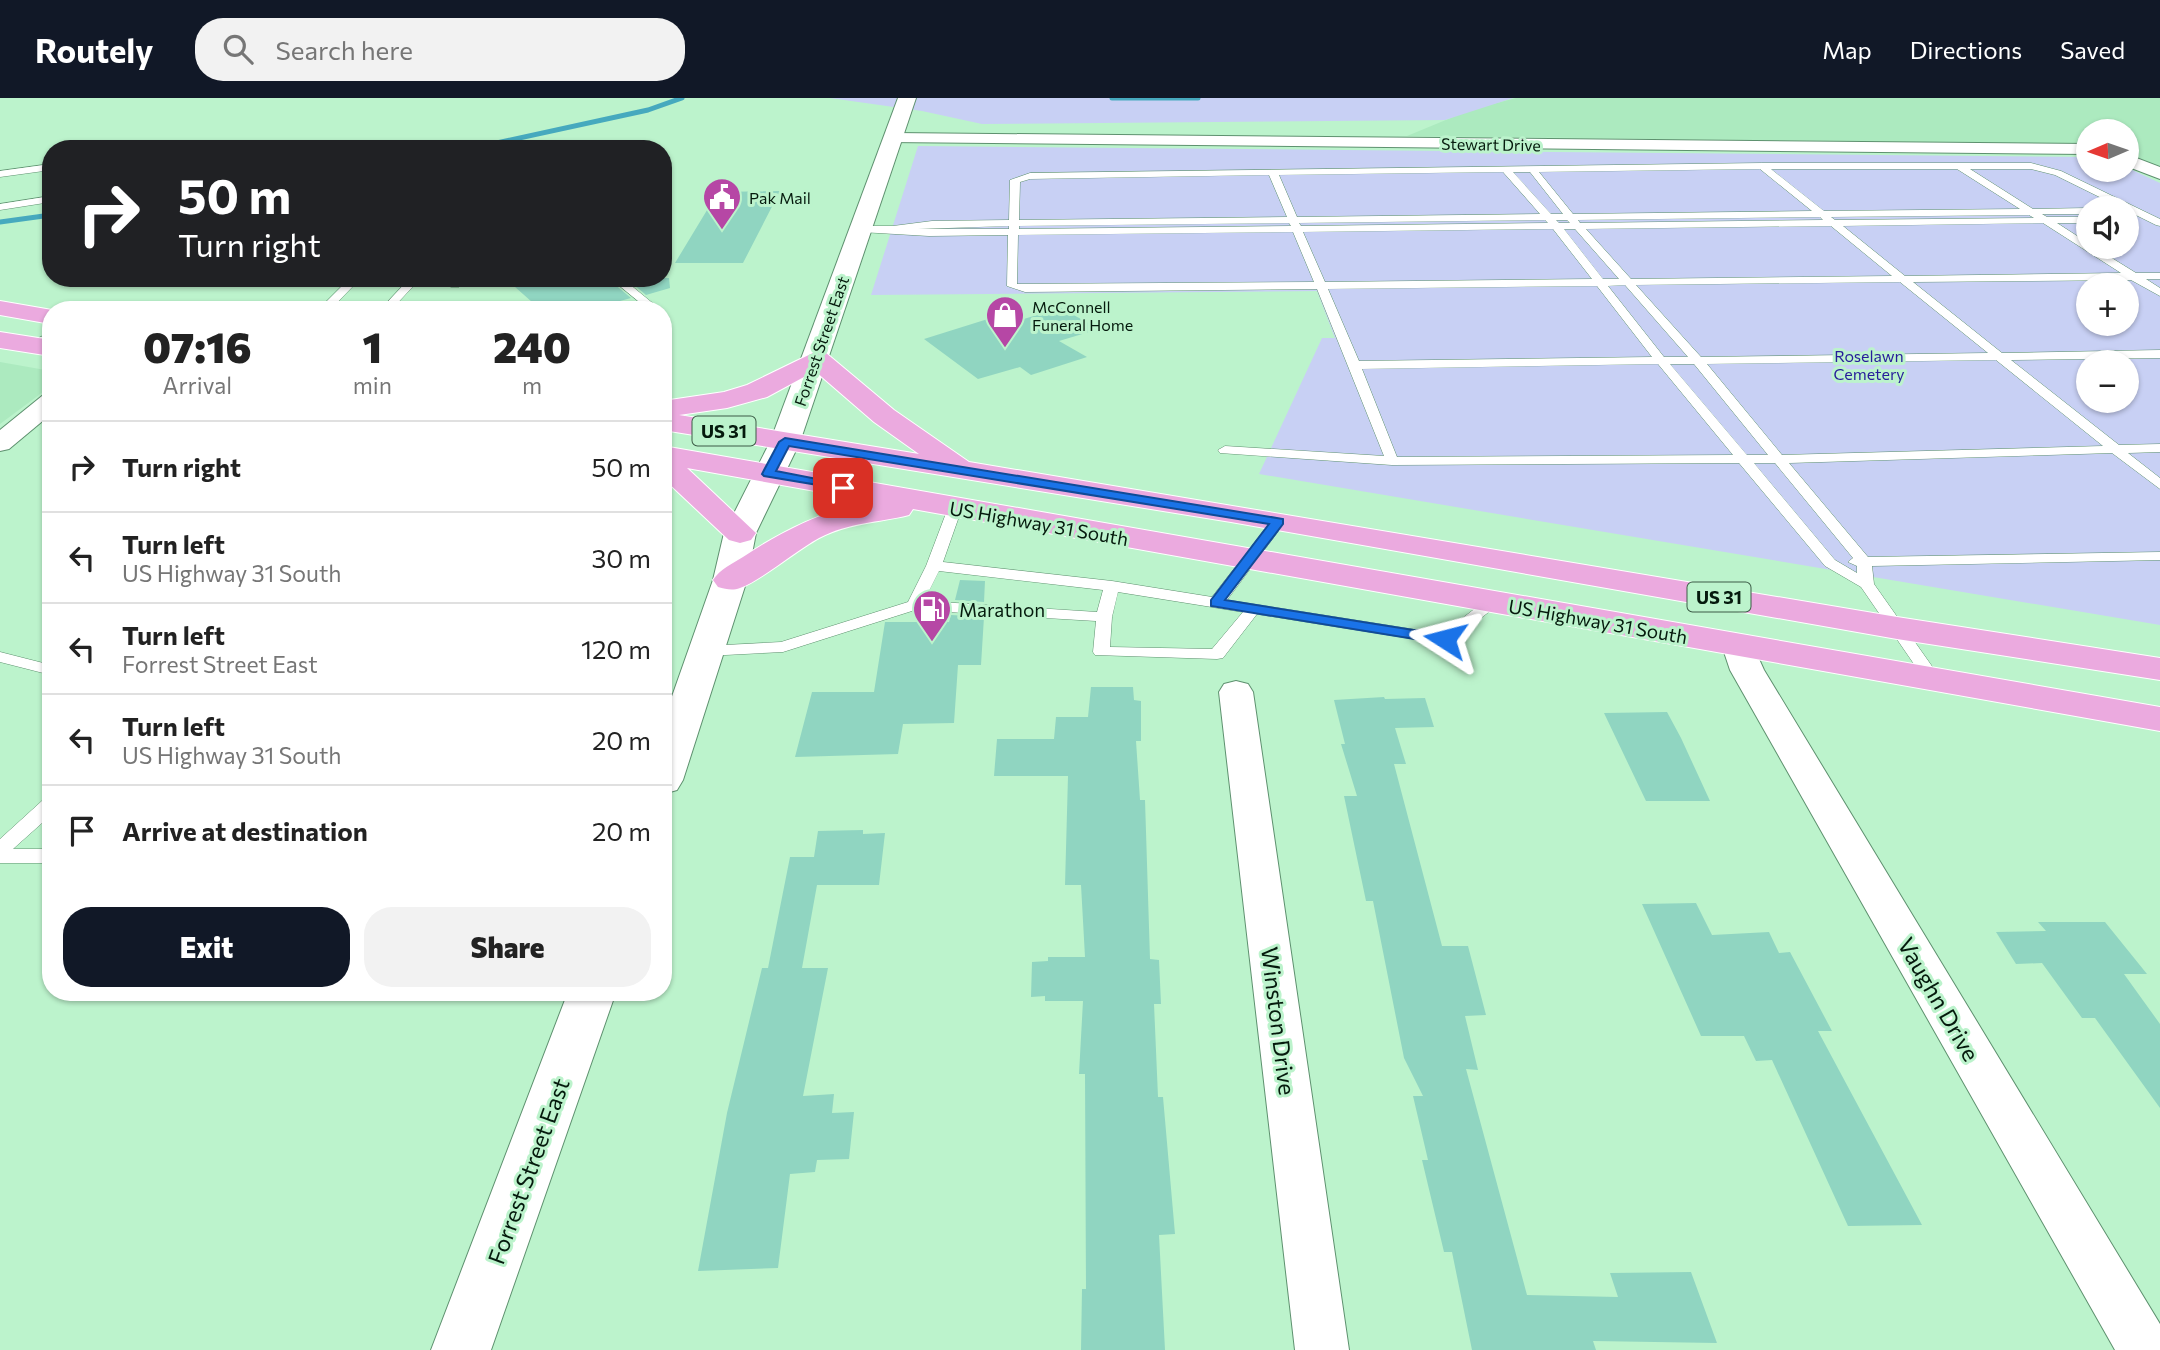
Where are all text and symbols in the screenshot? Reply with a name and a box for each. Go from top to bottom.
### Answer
search box [195,18,685,81]
text: Routely [35,29,153,70]
icon: search [219,30,257,68]
text: Search here [275,34,413,65]
text: Map [1822,35,1872,64]
text: Directions [1910,35,2022,64]
text: Saved [2060,35,2125,64]
north arrow [2076,119,2138,182]
map controls [2076,119,2139,413]
street label: Stewart Drive [1441,134,1541,154]
text: 50 m [178,164,291,224]
icon: right [63,168,154,259]
public building icon: Pak Mail [701,176,743,231]
place label: Pak Mail [749,188,811,207]
button: sound [2076,196,2139,259]
text: Turn right [178,224,321,264]
street label: Forrest Street East [790,273,852,408]
button: + [2076,273,2139,336]
shop icon: McConnell Funeral Home [984,294,1026,349]
place label: McConnell Funeral Home [1032,297,1133,334]
text: 07:16 [143,320,252,372]
text: 1 [363,320,382,372]
text: 240 [493,320,571,372]
park label: Roselawn Cemetery [1833,346,1905,383]
button: − [2076,350,2139,413]
text: Arrival [163,371,232,399]
text: min [353,371,392,399]
text: m [522,371,542,399]
road number: US 31 [692,416,756,446]
icon: right [63,448,101,486]
text: Turn right [122,451,241,482]
text: 50 m [591,451,651,482]
pin [813,458,873,518]
icon: arrive [824,469,862,507]
street label: US Highway 31 South [948,496,1130,550]
text: Turn left [122,528,225,559]
icon: left [63,539,101,577]
text: 30 m [592,542,651,573]
text: US Highway 31 South [122,559,342,587]
road number: US 31 [1688,583,1750,612]
fuel station icon: Marathon [911,588,953,643]
street label: US Highway 31 South [1507,594,1689,648]
place label: Marathon [959,598,1045,621]
position arrow [1408,602,1482,676]
text: Turn left [122,619,225,650]
icon: left [63,630,101,668]
text: 120 m [581,633,651,664]
text: Forrest Street East [122,650,318,678]
text: Turn left [122,710,225,741]
icon: left [63,721,101,759]
text: 20 m [592,724,651,755]
text: US Highway 31 South [122,741,342,769]
icon: arrive [63,812,101,850]
text: Arrive at destination [122,815,368,846]
text: 20 m [592,815,651,846]
button: Exit [63,907,350,987]
button: Share [364,907,651,987]
street label: Vaughn Drive [1892,932,1986,1066]
street label: Winston Drive [1256,945,1302,1097]
street label: Forrest Street East [481,1074,575,1268]

